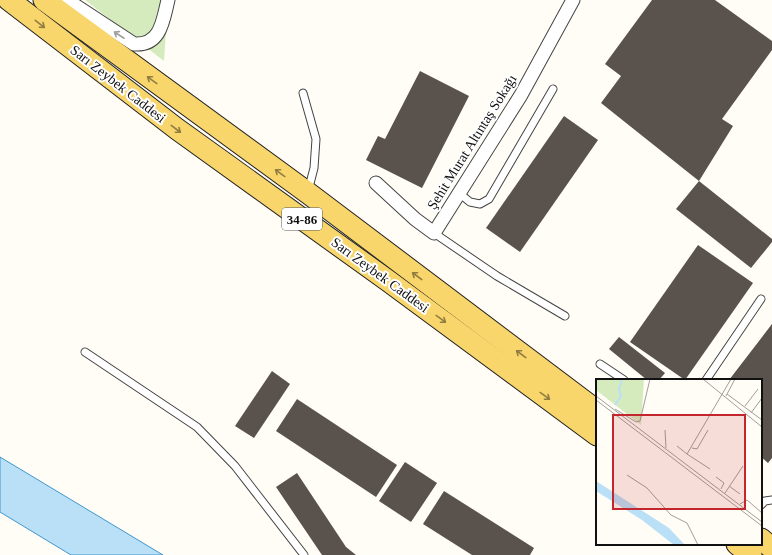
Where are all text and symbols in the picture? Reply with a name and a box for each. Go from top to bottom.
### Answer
one-way arrow [34,20,45,28]
one-way arrow [113,30,125,38]
street label: Sarı Zeybek Caddesi [67,42,169,126]
street label: Şehit Murat Altıntaş Sokağı [424,72,520,212]
one-way arrow [147,76,158,84]
one-way arrow [170,125,181,133]
one-way arrow [274,168,285,177]
road number: 34-86 [282,208,322,230]
street label: Sarı Zeybek Caddesi [328,235,432,315]
one-way arrow [412,272,423,280]
one-way arrow [435,315,446,323]
one-way arrow [516,350,527,358]
inset map [596,379,762,545]
one-way arrow [540,392,551,401]

